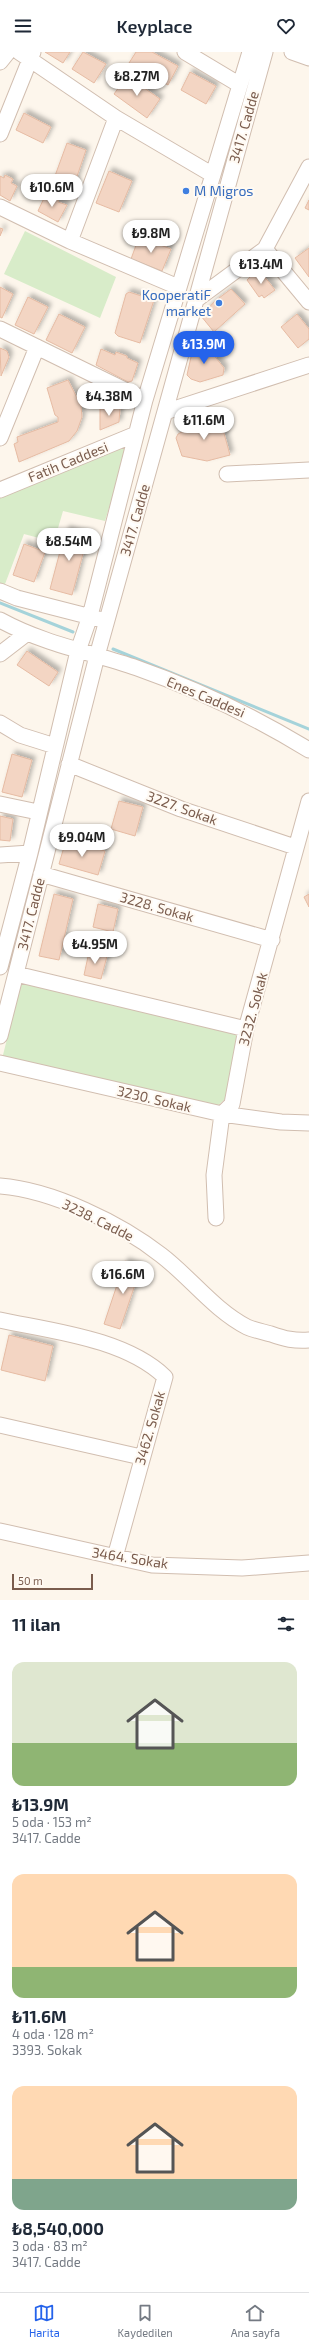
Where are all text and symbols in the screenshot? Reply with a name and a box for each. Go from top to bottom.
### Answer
icon: menu [12,15,34,37]
text: Keyplace [117,15,192,37]
icon: heart [275,15,297,37]
pin: ₺8.27M [104,63,170,97]
text: ₺8.27M [114,68,160,84]
street label: 3417. Cadde [225,89,262,165]
pin: ₺10.6M [19,174,85,208]
text: ₺10.6M [30,179,74,195]
place label: M Migros [194,182,253,199]
marker: M Migros [181,186,191,196]
pin: ₺9.8M [123,220,179,254]
text: ₺9.8M [132,225,170,241]
pin: ₺13.4M [228,251,294,285]
text: ₺13.4M [239,256,283,272]
place label: KooperatiF market [142,286,211,319]
marker: KooperatiF market [214,298,224,308]
pin: ₺13.9M [171,331,237,365]
text: ₺13.9M [182,336,226,352]
pin: ₺4.38M [76,383,142,417]
text: ₺4.38M [86,388,132,404]
pin: ₺11.6M [171,407,237,441]
text: ₺11.6M [183,412,225,428]
street label: Fatih Caddesi [25,438,110,485]
street label: 3417. Cadde [116,482,153,558]
pin: ₺8.54M [36,528,102,562]
text: ₺8.54M [46,533,92,549]
street label: Enes Caddesi [164,672,248,721]
street label: 3227. Sokak [144,787,220,828]
pin: ₺9.04M [49,824,115,858]
text: ₺9.04M [59,829,105,845]
street label: 3417. Cadde [13,876,48,952]
street label: 3228. Sokak [118,888,196,925]
pin: ₺4.95M [62,931,128,965]
text: ₺4.95M [72,936,118,952]
street label: 3232. Sokak [235,970,270,1047]
street label: 3230. Sokak [115,1082,193,1115]
street label: 3238. Cadde [60,1195,137,1244]
pin: ₺16.6M [90,1261,156,1295]
text: ₺16.6M [101,1266,145,1282]
street label: 3462. Sokak [131,1389,168,1467]
street label: 3464. Sokak [91,1543,169,1572]
scale bar [12,1572,93,1591]
text: 50 m [18,1574,43,1587]
icon: filters [275,1613,297,1635]
text: 11 ilan [12,1614,61,1634]
icon: home [119,1688,191,1760]
text: ₺13.9M [12,1794,69,1814]
text: 5 oda · 153 m² [12,1814,92,1830]
text: 3417. Cadde [12,1830,81,1846]
icon: home [119,1900,191,1972]
text: ₺11.6M [12,2006,67,2026]
text: 4 oda · 128 m² [12,2026,94,2042]
text: 3393. Sokak [12,2042,82,2058]
icon: home [119,2112,191,2184]
text: ₺8,540,000 [12,2218,104,2238]
text: 3 oda · 83 m² [12,2238,88,2254]
text: 3417. Cadde [12,2254,81,2270]
tab: Harita [29,2302,60,2339]
tab: Kaydedilen [118,2302,173,2339]
tab: Ana sayfa [231,2302,280,2339]

